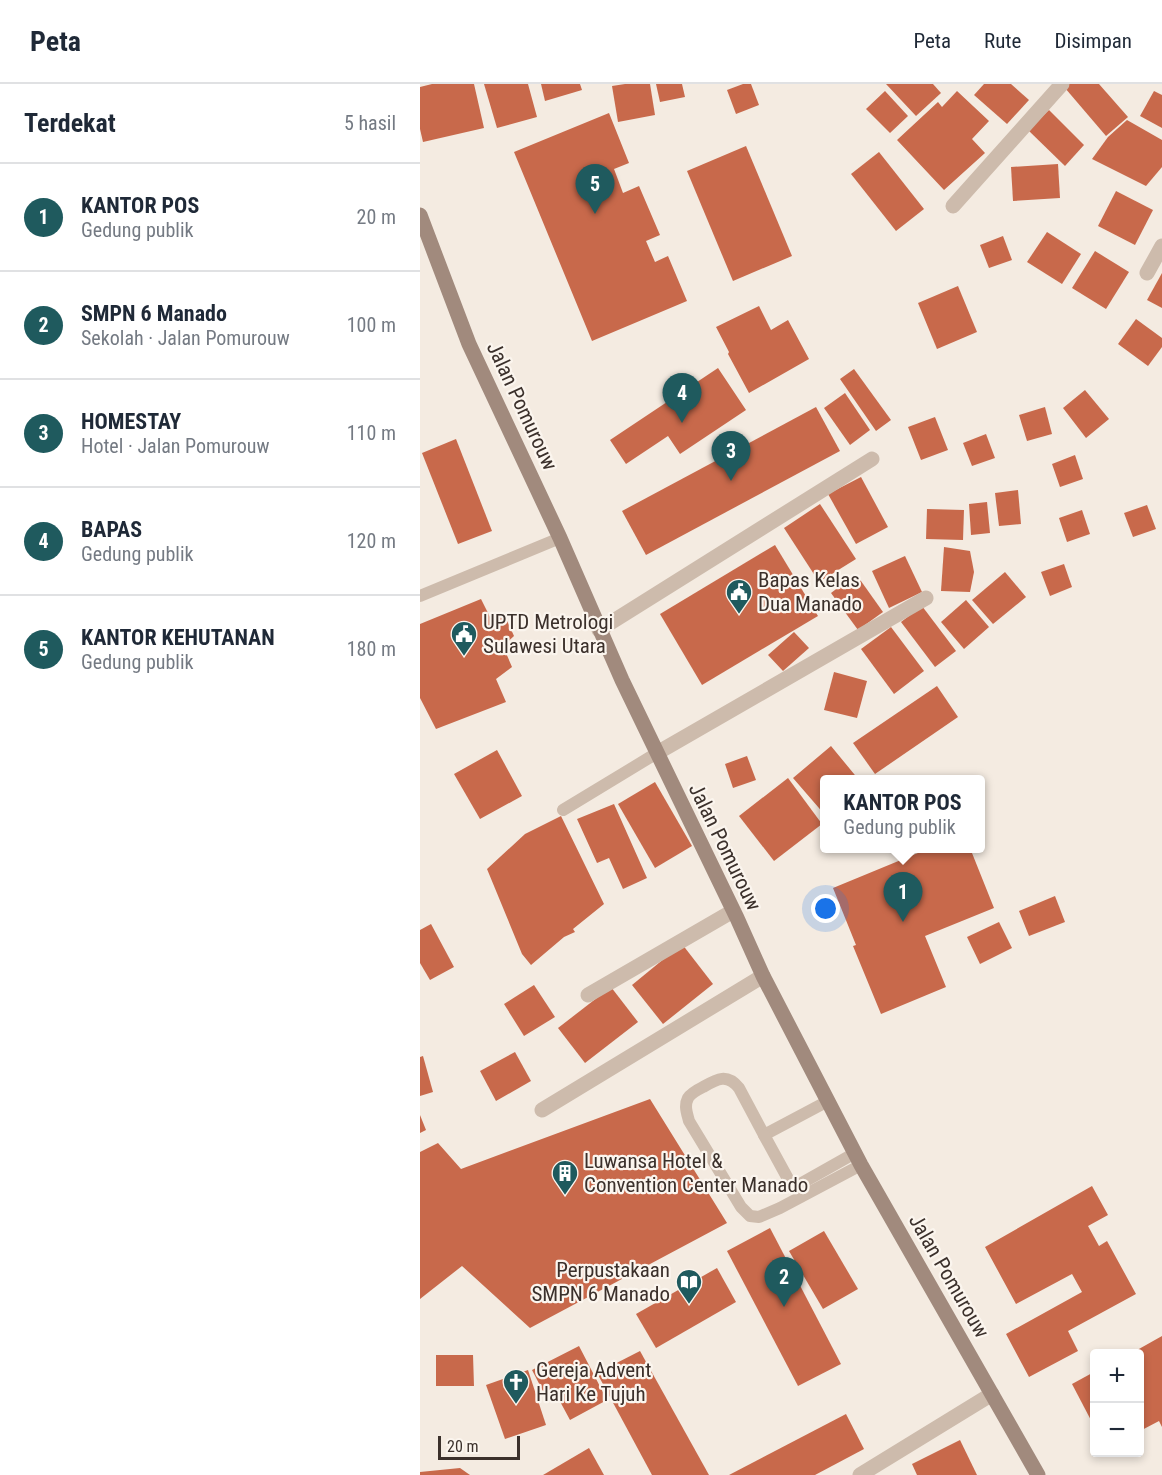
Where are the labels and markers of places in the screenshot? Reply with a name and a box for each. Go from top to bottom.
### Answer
pin: 5 [576,164,615,214]
pin: 4 [662,374,702,423]
pin: 3 [712,432,750,481]
place label: Bapas Kelas Dua Manado [758,568,862,616]
public building icon: Bapas Kelas Dua Manado [724,577,754,615]
place label: UPTD Metrologi Sulawesi Utara [483,610,613,658]
public building icon: UPTD Metrologi Sulawesi Utara [449,619,479,657]
pin: 1 [884,872,922,922]
place label: Luwansa Hotel & Convention Center Manado [584,1149,808,1197]
building icon: Luwansa Hotel & Convention Center Manado [550,1158,580,1196]
place label: Perpustakaan SMPN 6 Manado [531,1258,670,1306]
pin: 2 [764,1258,804,1307]
library icon: Perpustakaan SMPN 6 Manado [674,1267,704,1305]
place label: Gereja Advent Hari Ke Tujuh [536,1358,652,1406]
church icon: Gereja Advent Hari Ke Tujuh [501,1367,531,1405]

